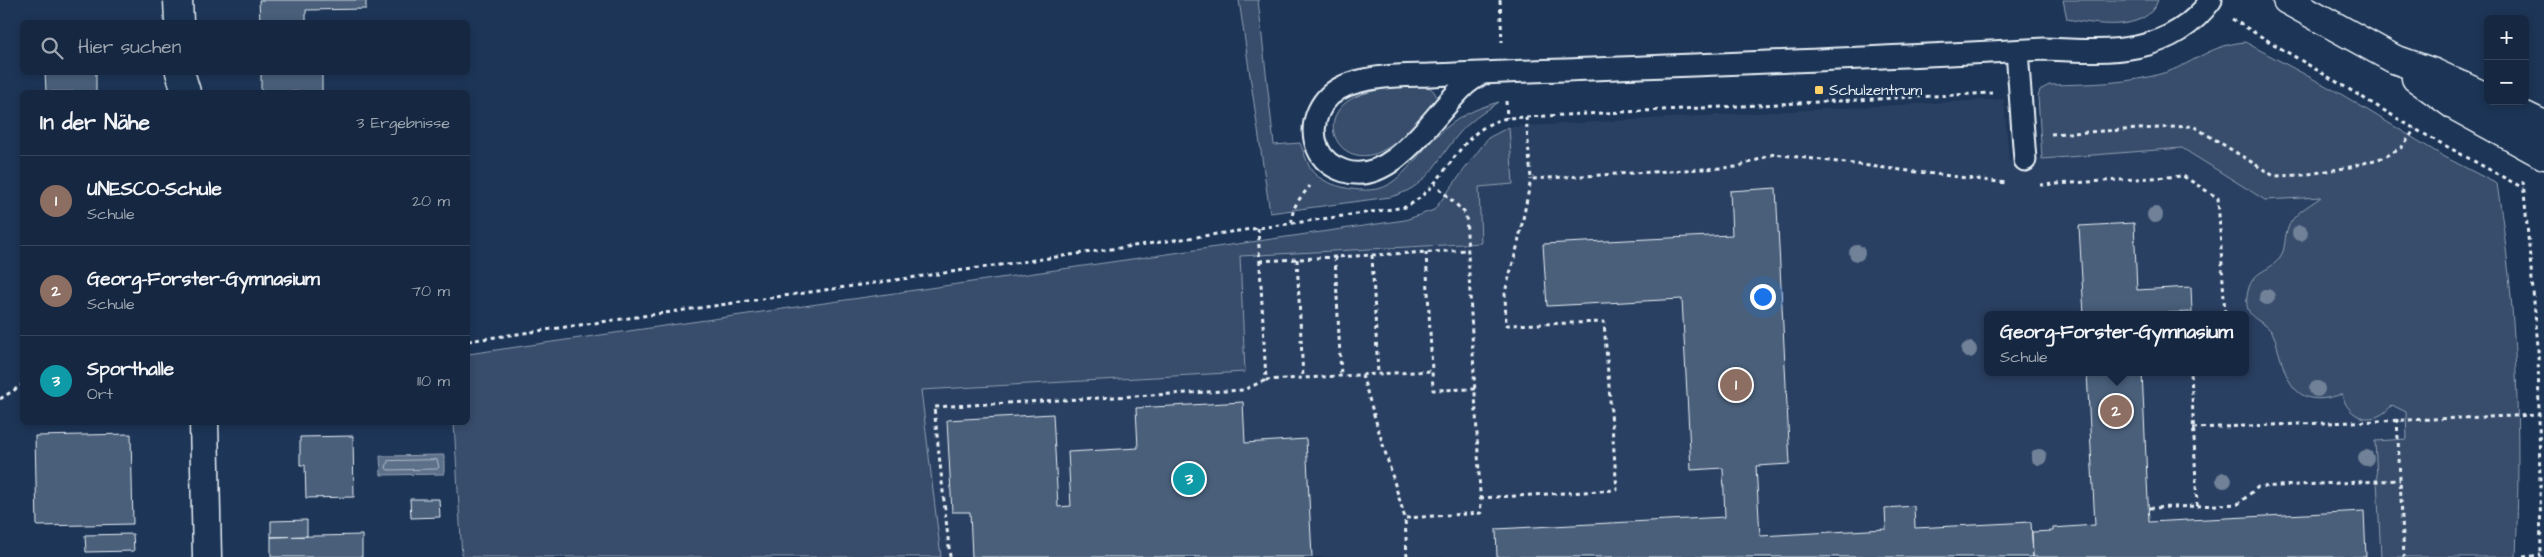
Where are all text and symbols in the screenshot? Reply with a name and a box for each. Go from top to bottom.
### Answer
map controls [2484,15,2529,105]
button: + [2484,15,2529,60]
search box [20,20,470,75]
icon: search [38,34,66,62]
text: Hier suchen [78,34,181,61]
button: − [2484,60,2529,105]
place label: Schulzentrum [1829,80,1923,101]
marker: Schulzentrum [1813,84,1825,96]
text: In der Nähe [40,108,150,137]
text: 3 Ergebnisse [356,112,450,134]
text: UNESCO-Schule [87,176,222,203]
text: 1 [55,190,57,212]
text: 20 m [412,190,450,212]
text: Schule [87,203,135,225]
text: Georg-Forster-Gymnasium [87,266,320,293]
text: 2 [51,280,61,302]
text: 70 m [411,280,450,302]
your location [1750,284,1776,310]
text: Schule [87,293,135,315]
popup [1984,311,2249,376]
text: Georg-Forster-Gymnasium [2000,319,2233,346]
text: Schule [2000,346,2048,368]
text: Sporthalle [87,356,174,383]
pin: 1 [1720,366,1752,404]
text: 3 [52,370,60,392]
text: 110 m [417,370,450,392]
text: Ort [87,383,113,405]
pin: 2 [2100,392,2132,430]
pin: 3 [1173,460,1205,498]

